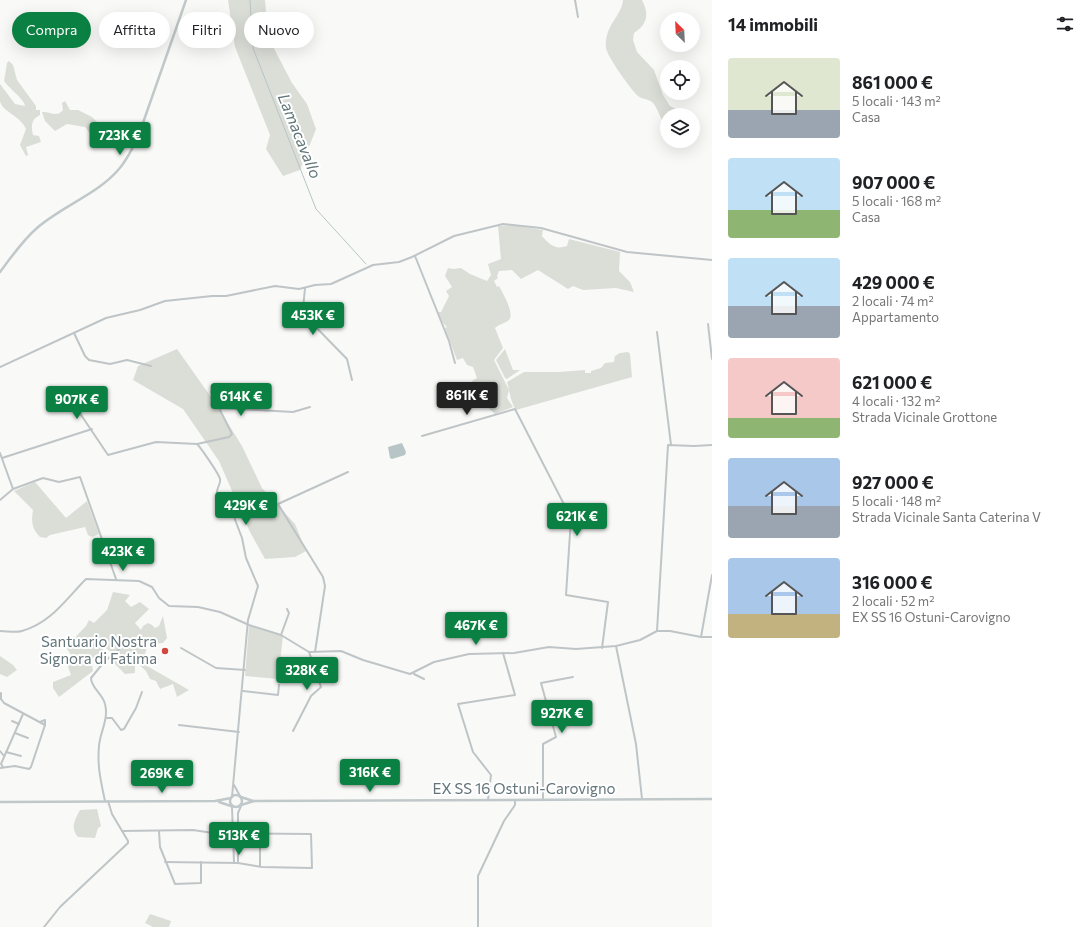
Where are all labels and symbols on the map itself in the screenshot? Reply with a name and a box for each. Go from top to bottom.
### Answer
north arrow [660,12,700,52]
water label: Lamacavallo [275,91,326,181]
pin: 723K € [87,122,153,156]
pin: 453K € [280,302,346,336]
pin: 861K € [434,382,500,416]
pin: 614K € [208,383,274,417]
pin: 907K € [44,386,110,420]
pin: 429K € [213,492,279,526]
pin: 621K € [544,503,610,537]
pin: 423K € [90,538,156,572]
pin: 467K € [443,612,509,646]
place label: Santuario Nostra Signora di Fatima [40,632,157,667]
marker: Santuario Nostra Signora di Fatima [160,646,170,656]
pin: 328K € [274,657,340,691]
pin: 927K € [529,700,595,734]
pin: 316K € [337,759,403,793]
pin: 269K € [129,760,195,794]
street label: EX SS 16 Ostuni-Carovigno [433,779,616,797]
pin: 513K € [206,822,272,856]

